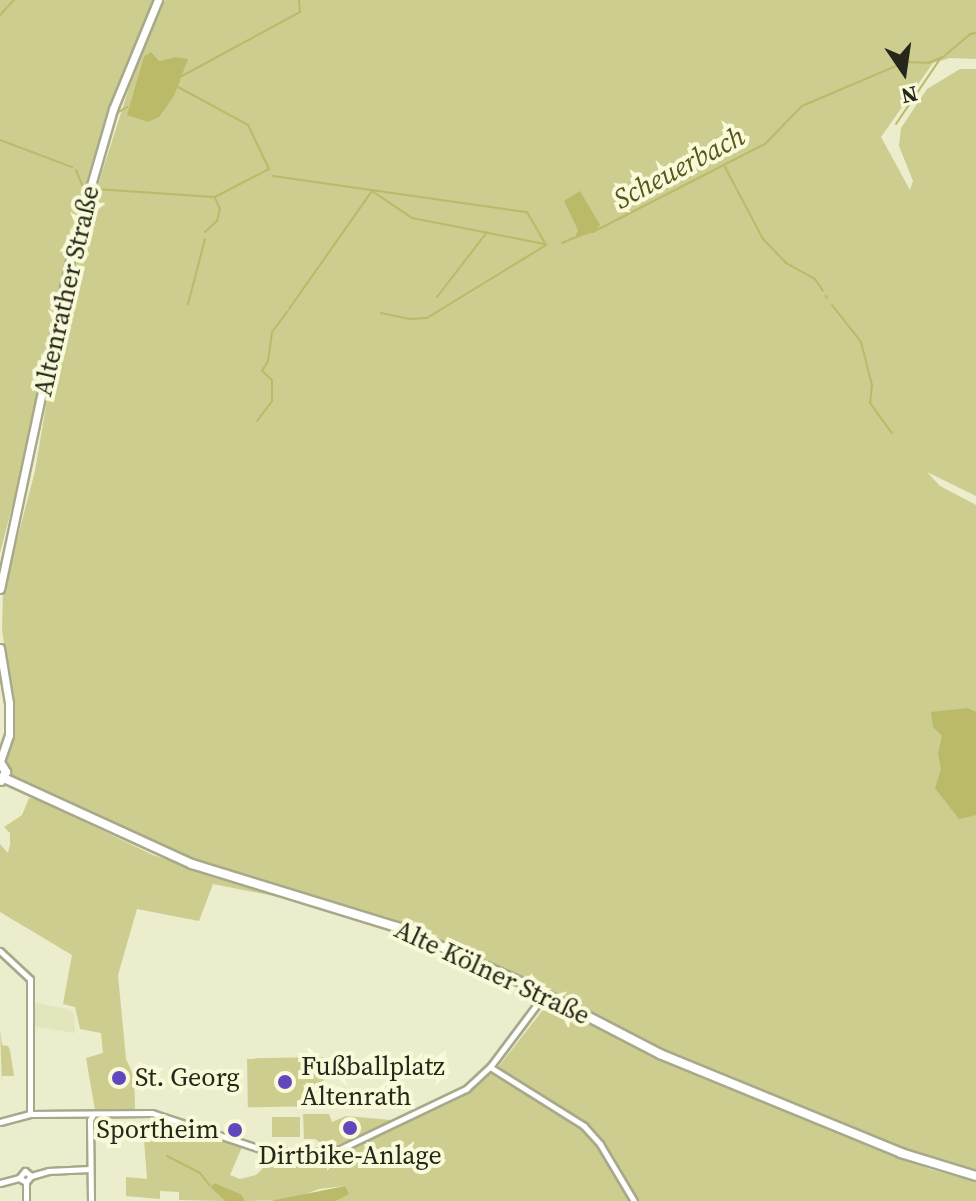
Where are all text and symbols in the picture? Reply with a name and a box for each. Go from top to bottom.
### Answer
north arrow [864,32,944,112]
text: N [898,79,921,112]
water label: Scheuerbach [608,118,750,216]
street label: Altenrather Straße [28,183,106,399]
street label: Alte Kölner Straße [390,914,594,1032]
place label: Fußballplatz Altenrath [301,1051,445,1112]
place label: St. Georg [135,1062,240,1094]
marker: St. Georg [110,1069,128,1087]
marker: Fußballplatz Altenrath [276,1073,294,1091]
place label: Sportheim [97,1114,219,1146]
marker: Dirtbike-Anlage [341,1119,359,1137]
marker: Sportheim [226,1121,244,1139]
place label: Dirtbike-Anlage [258,1140,442,1172]

